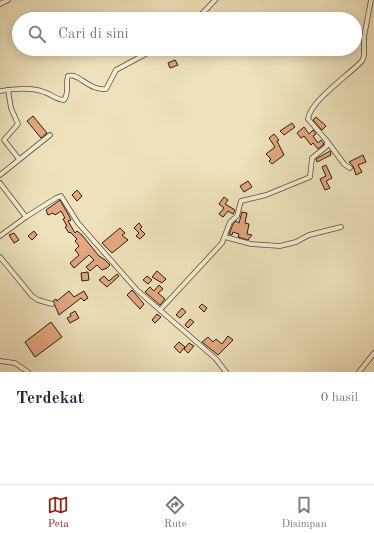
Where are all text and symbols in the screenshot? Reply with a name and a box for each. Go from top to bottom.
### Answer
search box [12,12,362,56]
icon: search [26,23,48,45]
text: Cari di sini [58,27,129,42]
text: Terdekat [16,390,84,407]
text: 0 hasil [321,391,358,404]
tab: Peta [47,494,69,532]
tab: Rute [164,494,187,532]
tab: Disimpan [282,494,327,532]

